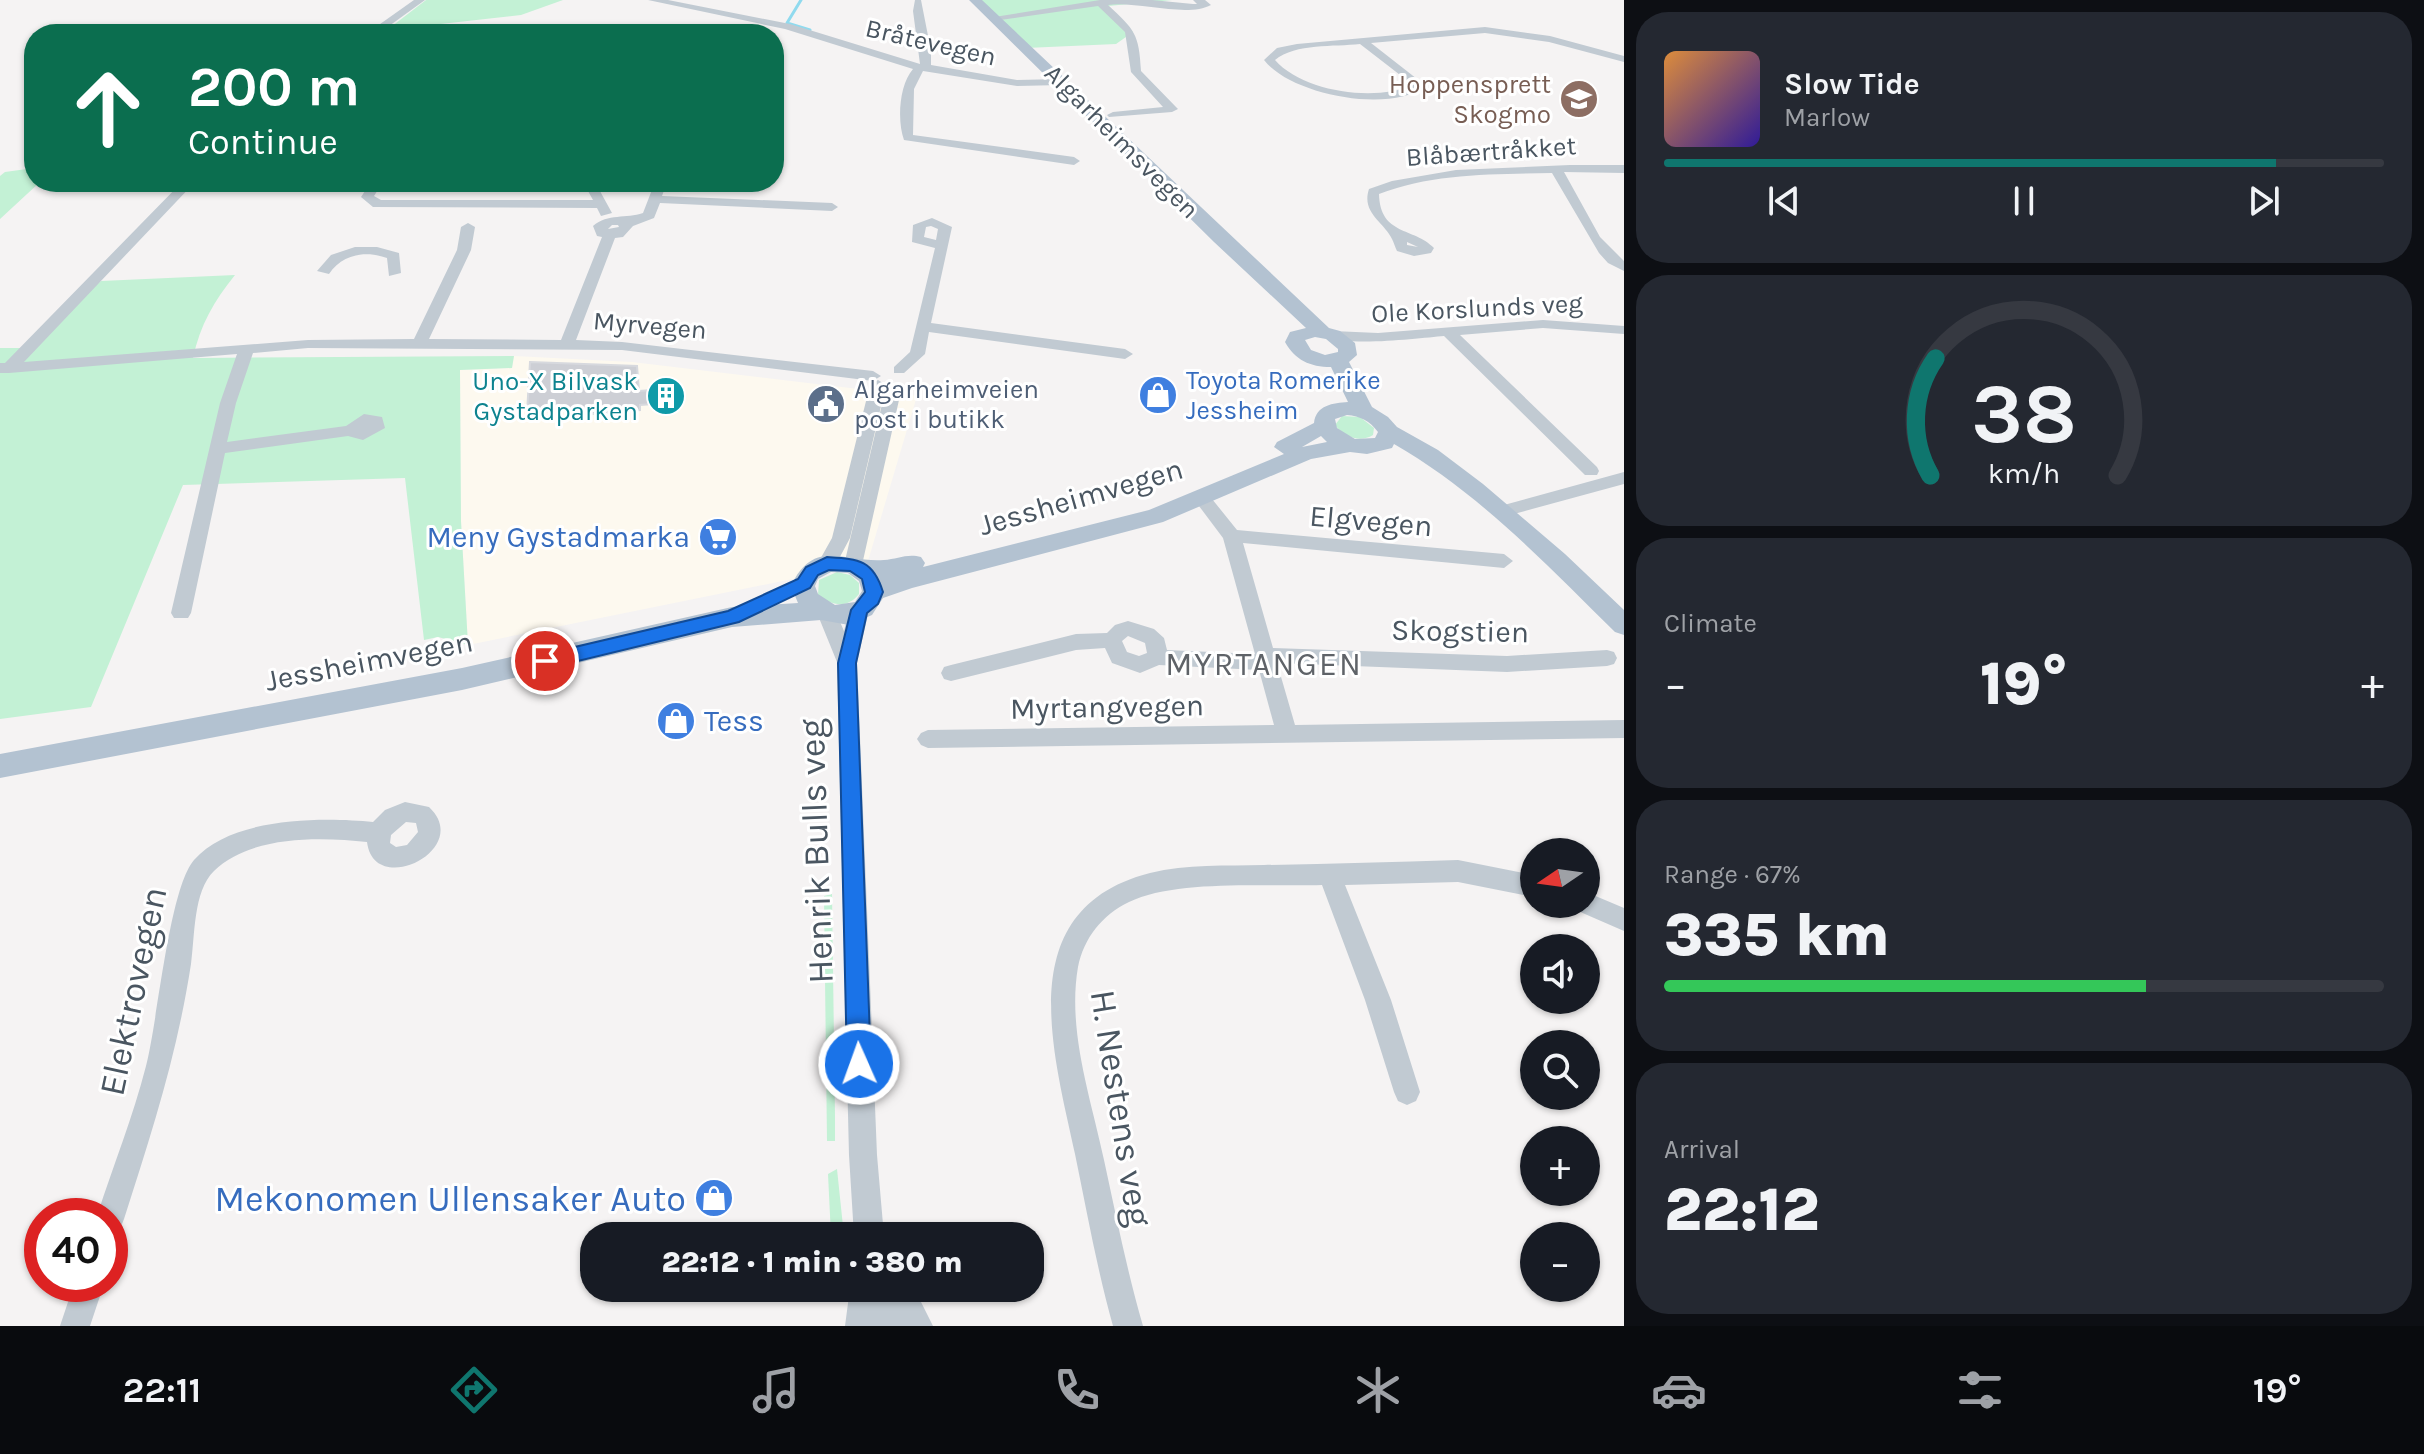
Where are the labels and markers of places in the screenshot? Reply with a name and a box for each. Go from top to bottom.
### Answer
place label: Hoppensprett Skogmo [1389,69,1551,130]
school or university icon: Hoppensprett Skogmo [1558,78,1600,120]
place label: Toyota Romerike Jessheim [1186,365,1381,426]
place label: Uno-X Bilvask Gystadparken [472,366,638,427]
place label: Algarheimveien post i butikk [854,374,1039,435]
shop icon: Toyota Romerike Jessheim [1137,374,1179,416]
building icon: Uno-X Bilvask Gystadparken [645,375,687,417]
public building icon: Algarheimveien post i butikk [805,383,847,425]
supermarket icon: Meny Gystadmarka [697,516,739,558]
place label: Meny Gystadmarka [427,519,690,555]
pin [511,627,579,695]
shop icon: Tess [655,700,697,742]
place label: Tess [704,703,764,739]
shop icon: Mekonomen Ullensaker Auto [693,1177,735,1219]
place label: Mekonomen Ullensaker Auto [215,1178,686,1220]

